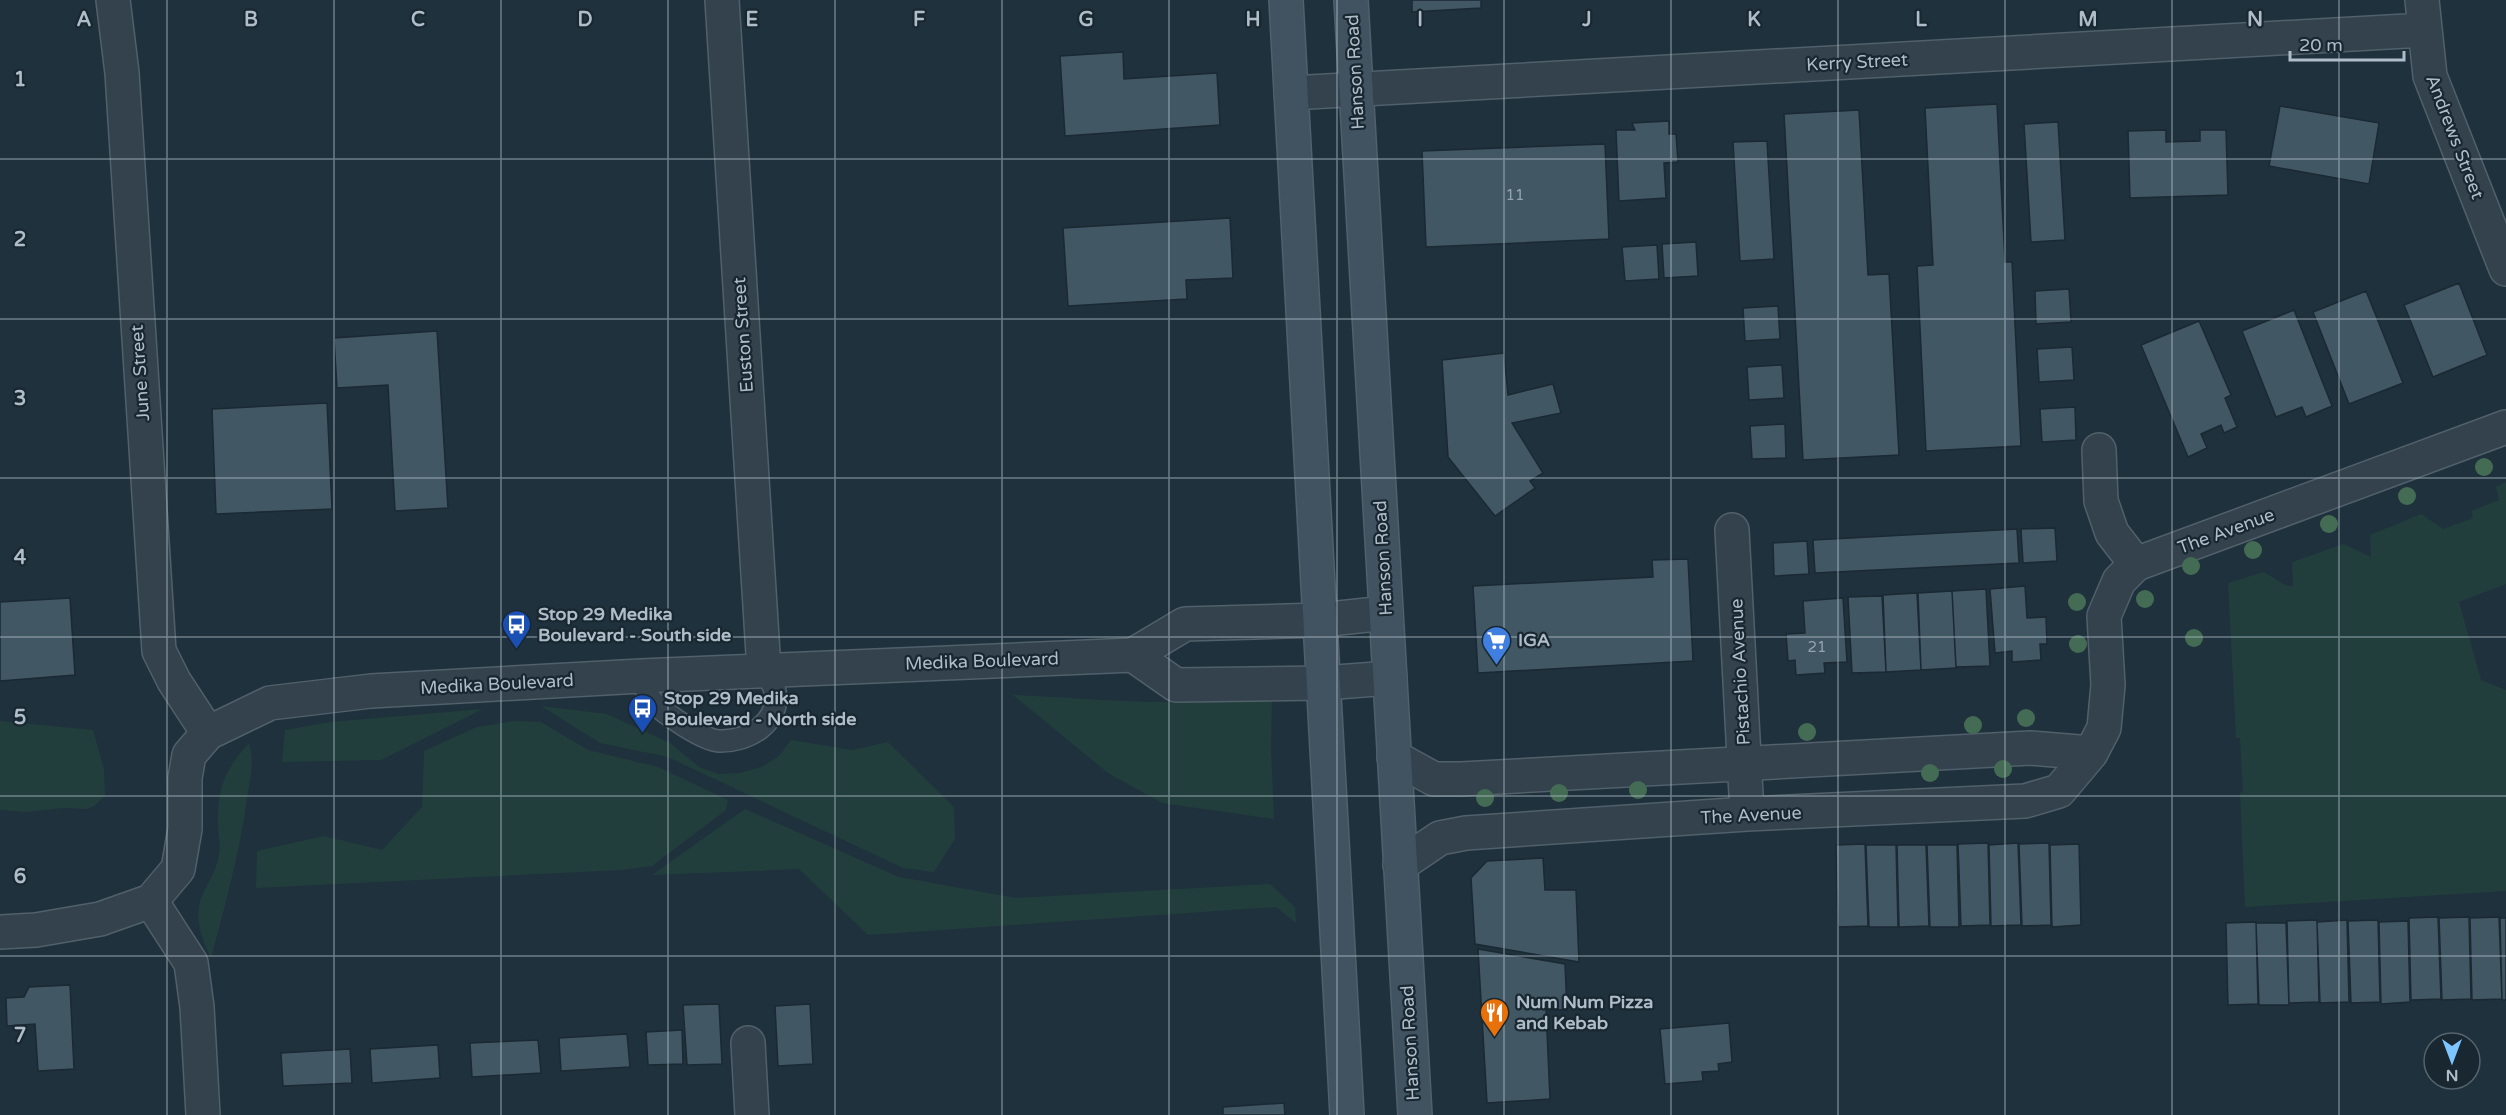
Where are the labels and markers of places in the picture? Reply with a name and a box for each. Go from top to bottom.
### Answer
place label: Stop 29 Medika Boulevard - South side [538,603,731,646]
bus stop icon: Stop 29 Medika Boulevard - South side [501,608,533,650]
supermarket icon: IGA [1481,624,1513,666]
place label: IGA [1518,629,1550,651]
place label: Stop 29 Medika Boulevard - North side [664,687,856,730]
bus stop icon: Stop 29 Medika Boulevard - North side [627,692,659,734]
place label: Num Num Pizza and Kebab [1516,991,1653,1034]
restaurant icon: Num Num Pizza and Kebab [1479,996,1511,1038]

